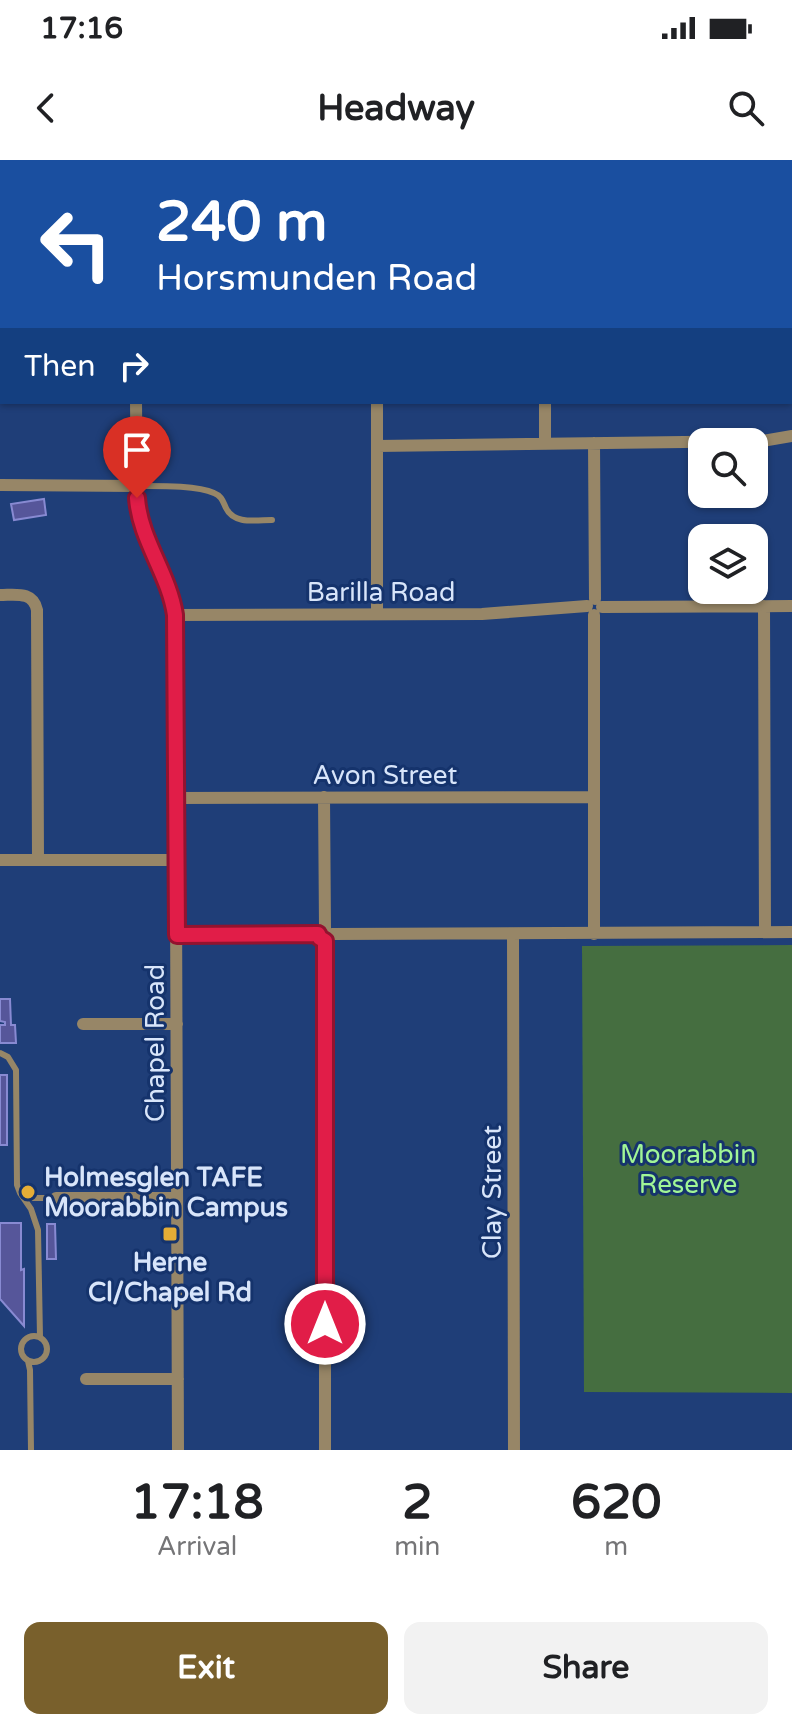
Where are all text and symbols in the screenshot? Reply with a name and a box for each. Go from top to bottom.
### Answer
text: 17:16 [40,10,123,47]
icon: back [24,86,68,130]
icon: search [724,86,768,130]
text: Headway [317,87,475,130]
text: 240 m [156,189,327,256]
icon: left [24,192,128,296]
text: Horsmunden Road [156,257,477,300]
icon: right [112,344,156,388]
text: Then [24,348,96,385]
pin [103,416,171,498]
icon: arrive [115,428,159,472]
map controls [688,428,768,604]
button: search [688,428,768,508]
button: layers [688,524,768,604]
street label: Barilla Road [307,577,455,608]
street label: Avon Street [313,760,457,791]
street label: Chapel Road [140,964,171,1122]
street label: Clay Street [477,1125,508,1259]
park label: Moorabbin Reserve [620,1139,756,1200]
place label: Holmesglen TAFE Moorabbin Campus [44,1162,288,1223]
marker: Holmesglen TAFE Moorabbin Campus [19,1183,37,1201]
marker: Herne Cl/Chapel Rd [161,1225,179,1243]
place label: Herne Cl/Chapel Rd [88,1247,252,1308]
position arrow [283,1282,367,1366]
text: 17:18 [131,1474,264,1532]
text: 2 [402,1474,432,1532]
text: 620 [571,1474,661,1532]
text: Arrival [157,1531,237,1562]
text: min [394,1531,440,1562]
text: m [604,1531,628,1562]
button: Exit [24,1622,388,1714]
button: Share [404,1622,768,1714]

